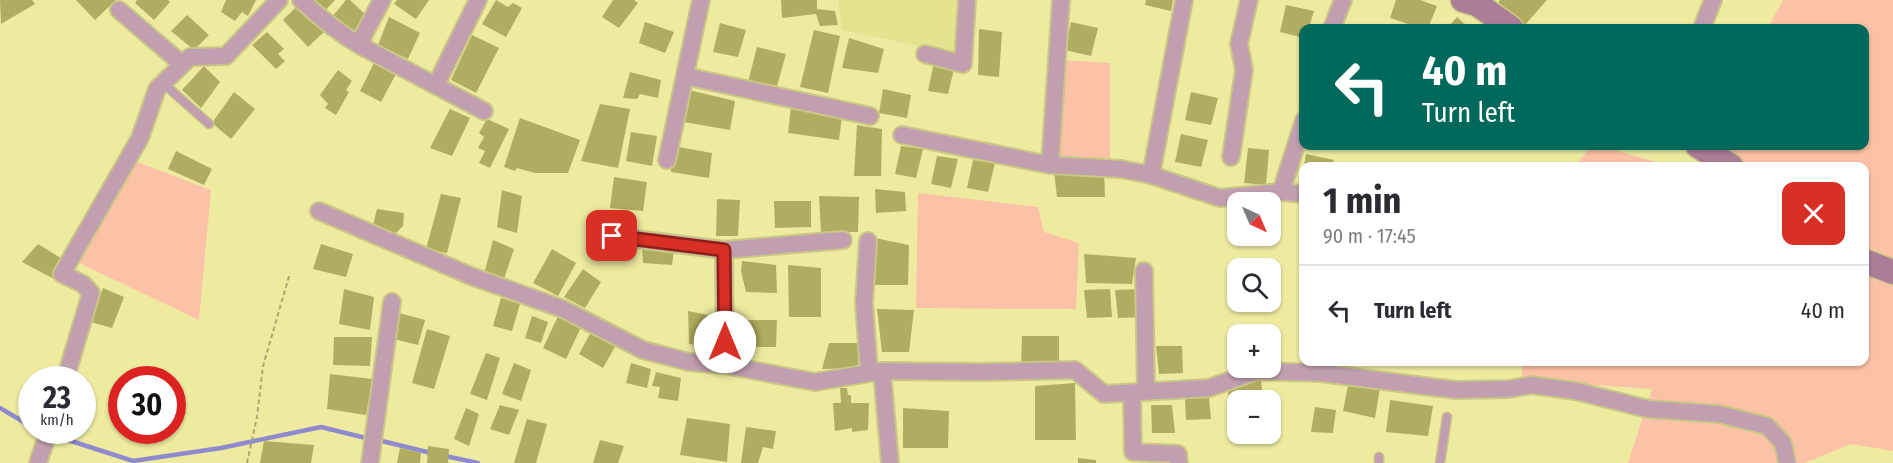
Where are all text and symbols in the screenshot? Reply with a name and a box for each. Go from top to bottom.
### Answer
text: 40 m [1422,46,1507,96]
icon: left [1323,48,1401,126]
text: Turn left [1422,97,1515,129]
text: 1 min [1323,179,1401,223]
button: close [1782,182,1845,245]
north arrow [1227,192,1281,246]
map controls [1227,192,1281,444]
pin [586,210,637,261]
icon: arrive [595,219,628,252]
text: 90 m · 17:45 [1323,224,1416,248]
button: search [1227,258,1281,312]
icon: left [1323,294,1356,327]
text: Turn left [1374,297,1452,324]
text: 40 m [1801,297,1845,324]
position arrow [693,310,757,374]
button: + [1227,324,1281,378]
speed limit sign: 30 [108,366,186,444]
text: 23 [43,380,71,416]
button: − [1227,390,1281,444]
text: km/h [40,411,74,429]

